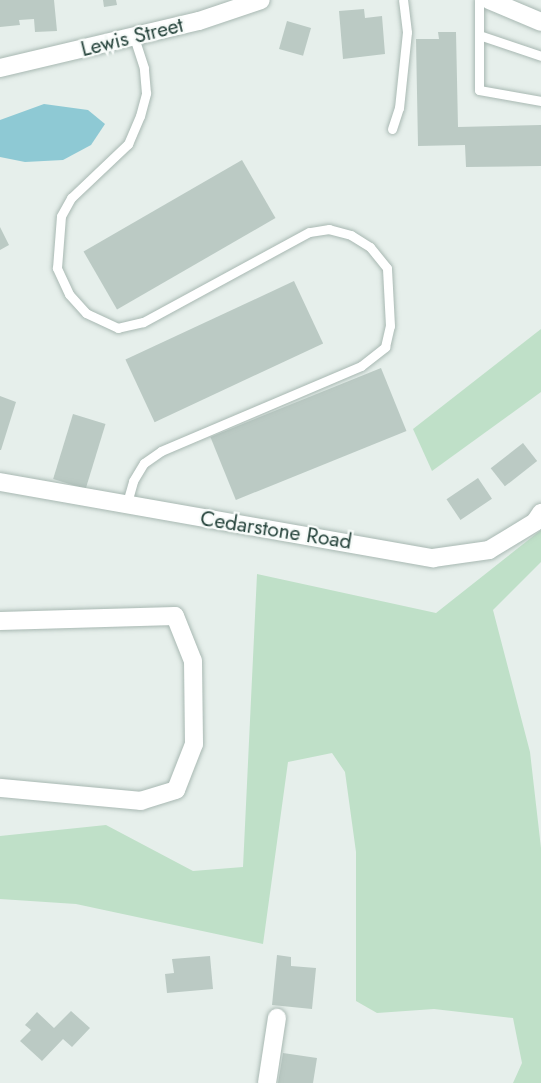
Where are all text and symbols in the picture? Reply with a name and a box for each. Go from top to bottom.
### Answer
street label: Lewis Street [78,12,186,62]
street label: Cedarstone Road [199,506,353,554]

